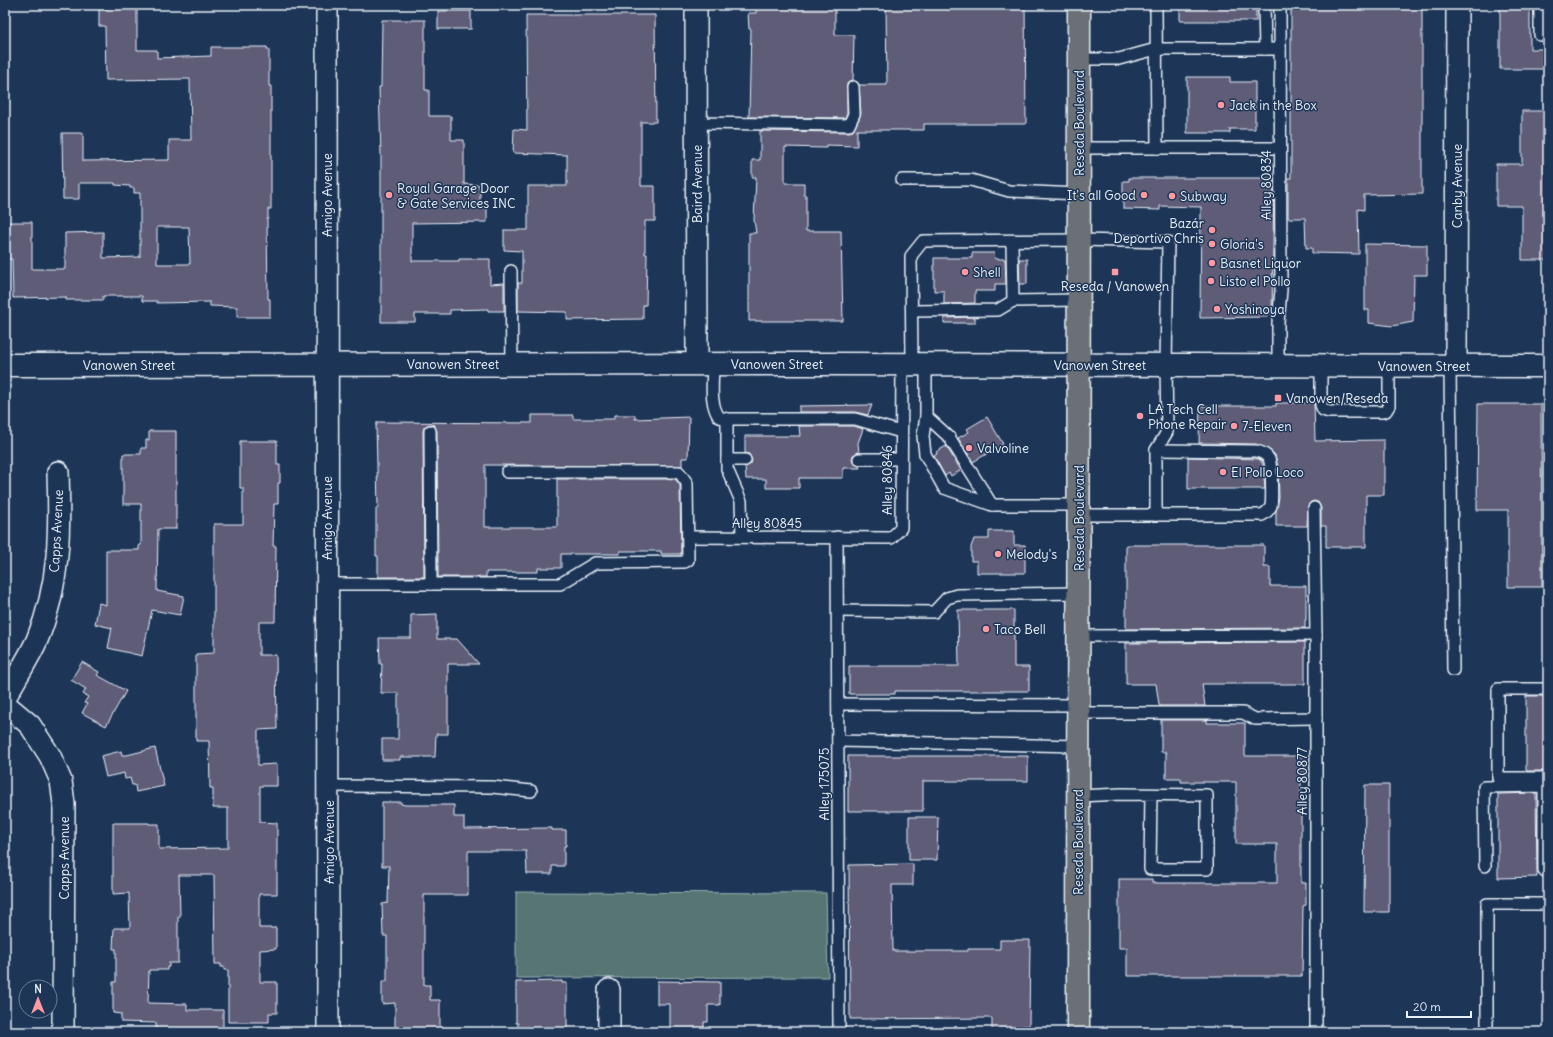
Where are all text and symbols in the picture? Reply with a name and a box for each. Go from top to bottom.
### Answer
street label: Reseda Boulevard [1071,70,1088,176]
place label: Jack in the Box [1229,97,1317,114]
marker: Jack in the Box [1216,100,1226,110]
street label: Canby Avenue [1449,144,1466,228]
street label: Baird Avenue [689,145,706,223]
street label: Alley 80834 [1258,150,1275,220]
street label: Amigo Avenue [319,153,336,237]
place label: Royal Garage Door & Gate Services INC [397,180,516,212]
place label: It's all Good [1067,187,1136,204]
place label: Subway [1180,188,1227,205]
marker: Royal Garage Door & Gate Services INC [384,190,394,200]
marker: It's all Good [1139,190,1149,200]
marker: Subway [1167,191,1177,201]
place label: Bazár Deportivo Chris [1114,215,1205,247]
marker: Bazár Deportivo Chris [1207,225,1217,235]
place label: Gloria's [1220,236,1264,253]
marker: Gloria's [1207,239,1217,249]
place label: Basnet Liquor [1220,255,1302,272]
marker: Basnet Liquor [1207,258,1217,268]
place label: Shell [973,264,1001,281]
marker: Shell [960,267,970,277]
marker: Reseda / Vanowen [1110,267,1120,277]
place label: Listo el Pollo [1219,273,1291,290]
marker: Listo el Pollo [1206,276,1216,286]
place label: Reseda / Vanowen [1061,278,1170,295]
place label: Yoshinoya [1225,301,1285,318]
marker: Yoshinoya [1212,304,1222,314]
street label: Vanowen Street [407,356,500,373]
street label: Vanowen Street [731,356,824,373]
street label: Vanowen Street [83,357,176,374]
street label: Vanowen Street [1054,357,1147,374]
street label: Vanowen Street [1378,358,1471,375]
place label: Vanowen/Reseda [1286,390,1388,407]
marker: Vanowen/Reseda [1273,393,1283,403]
place label: LA Tech Cell Phone Repair [1148,401,1227,433]
marker: LA Tech Cell Phone Repair [1135,411,1145,421]
place label: 7-Eleven [1242,418,1292,435]
marker: 7-Eleven [1229,421,1239,431]
place label: Valvoline [977,440,1029,457]
marker: Valvoline [964,443,974,453]
street label: Alley 80846 [879,445,896,515]
place label: El Pollo Loco [1231,464,1304,481]
street label: Reseda Boulevard [1071,465,1088,571]
marker: El Pollo Loco [1218,467,1228,477]
street label: Amigo Avenue [319,476,336,560]
street label: Capps Avenue [46,489,67,573]
street label: Alley 80845 [732,515,802,532]
place label: Melody's [1006,546,1057,563]
marker: Melody's [993,549,1003,559]
place label: Taco Bell [994,621,1046,638]
marker: Taco Bell [981,624,991,634]
street label: Alley 80877 [1294,746,1311,815]
street label: Alley 175075 [816,748,833,820]
street label: Reseda Boulevard [1070,789,1087,895]
street label: Amigo Avenue [321,800,338,884]
street label: Capps Avenue [56,816,73,900]
north arrow [18,979,58,1019]
text: N [34,982,42,996]
scale bar [1407,993,1471,1019]
text: 20 m [1413,999,1441,1014]

